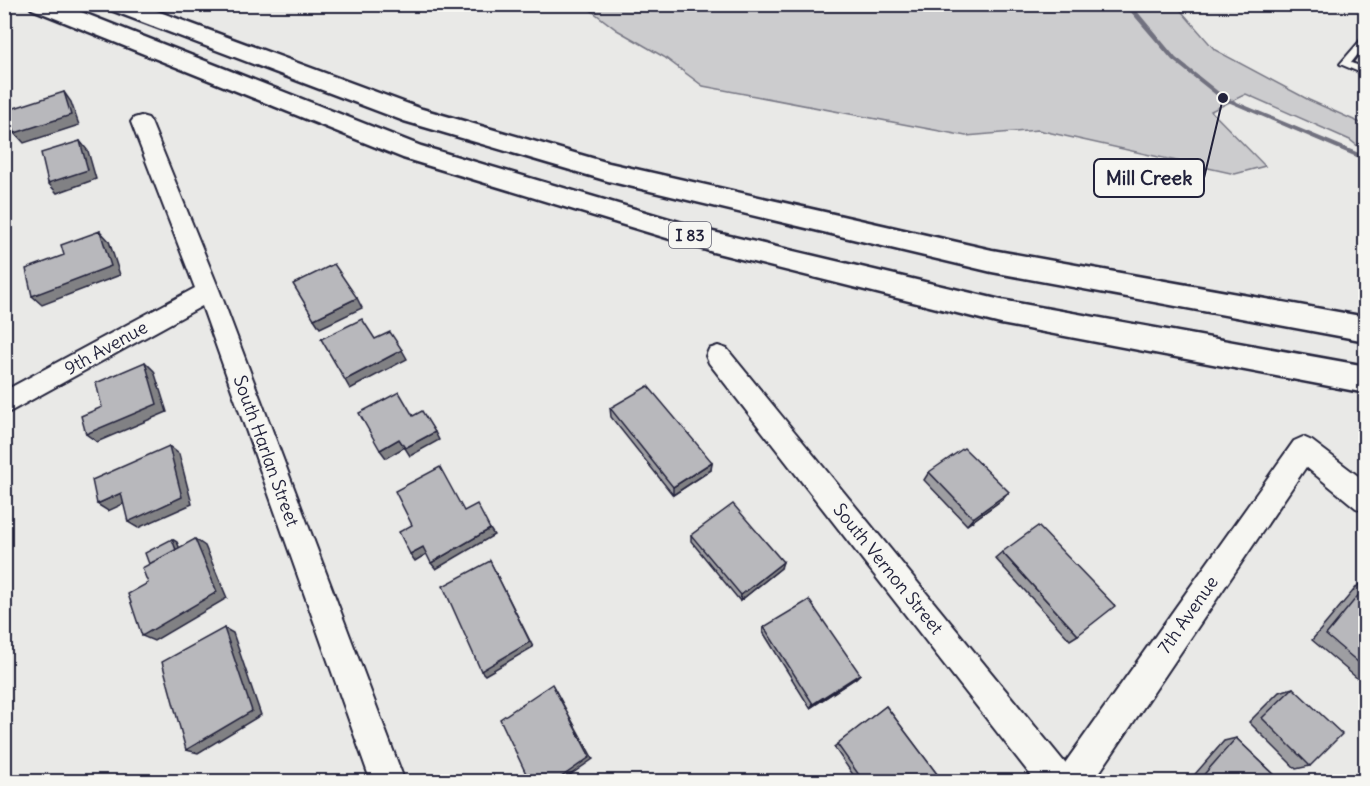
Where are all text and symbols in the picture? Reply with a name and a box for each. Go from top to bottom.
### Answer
callout: Mill Creek [1094,159,1204,197]
text: Mill Creek [1106,165,1192,190]
road number: I 83 [669,222,711,248]
street label: 9th Avenue [60,315,151,380]
street label: South Harlan Street [228,372,304,529]
street label: South Vernon Street [828,498,948,639]
street label: 7th Avenue [1152,571,1223,658]

